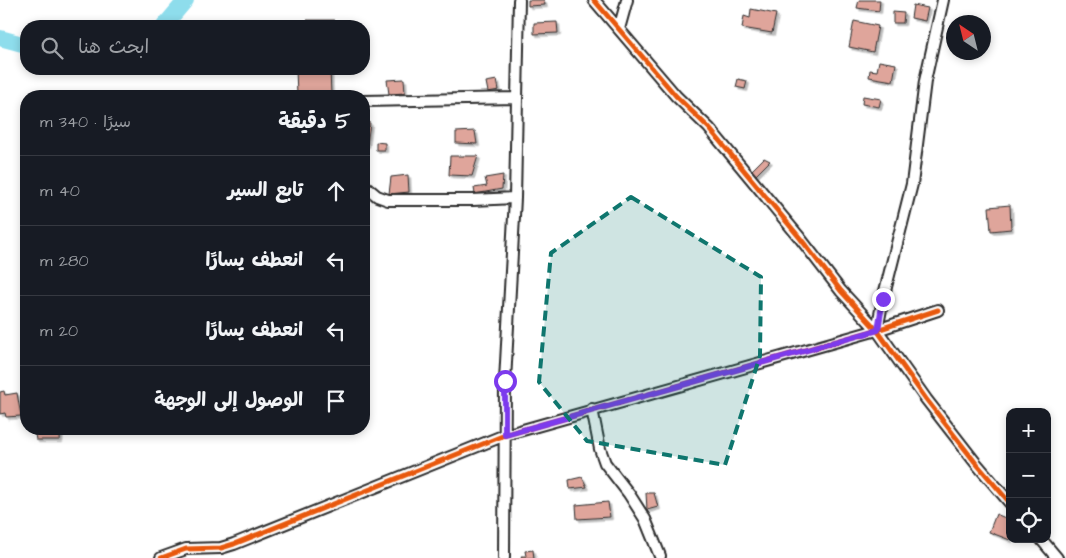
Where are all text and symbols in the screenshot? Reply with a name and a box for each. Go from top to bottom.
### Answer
north arrow [946,15,991,60]
search box [20,20,370,75]
icon: search [38,34,66,62]
text: ابحث هنا [78,34,149,61]
text: 5 دقيقة [278,107,350,136]
text: سيرًا · 340 m [40,111,131,133]
text: تابع السير [228,177,303,204]
icon: ahead [322,177,350,205]
text: 40 m [40,180,80,202]
text: انعطف يسارًا [206,247,303,274]
icon: left [322,247,350,275]
text: 280 m [40,250,88,272]
route end [872,288,895,311]
text: انعطف يسارًا [206,317,303,344]
icon: left [322,317,350,345]
text: 20 m [40,320,78,342]
route start [494,370,517,393]
text: الوصول إلى الوجهة [154,387,303,414]
icon: arrive [322,387,350,415]
map controls [1006,408,1051,543]
button: + [1006,408,1051,453]
button: − [1006,453,1051,498]
button: locate [1006,498,1051,543]

